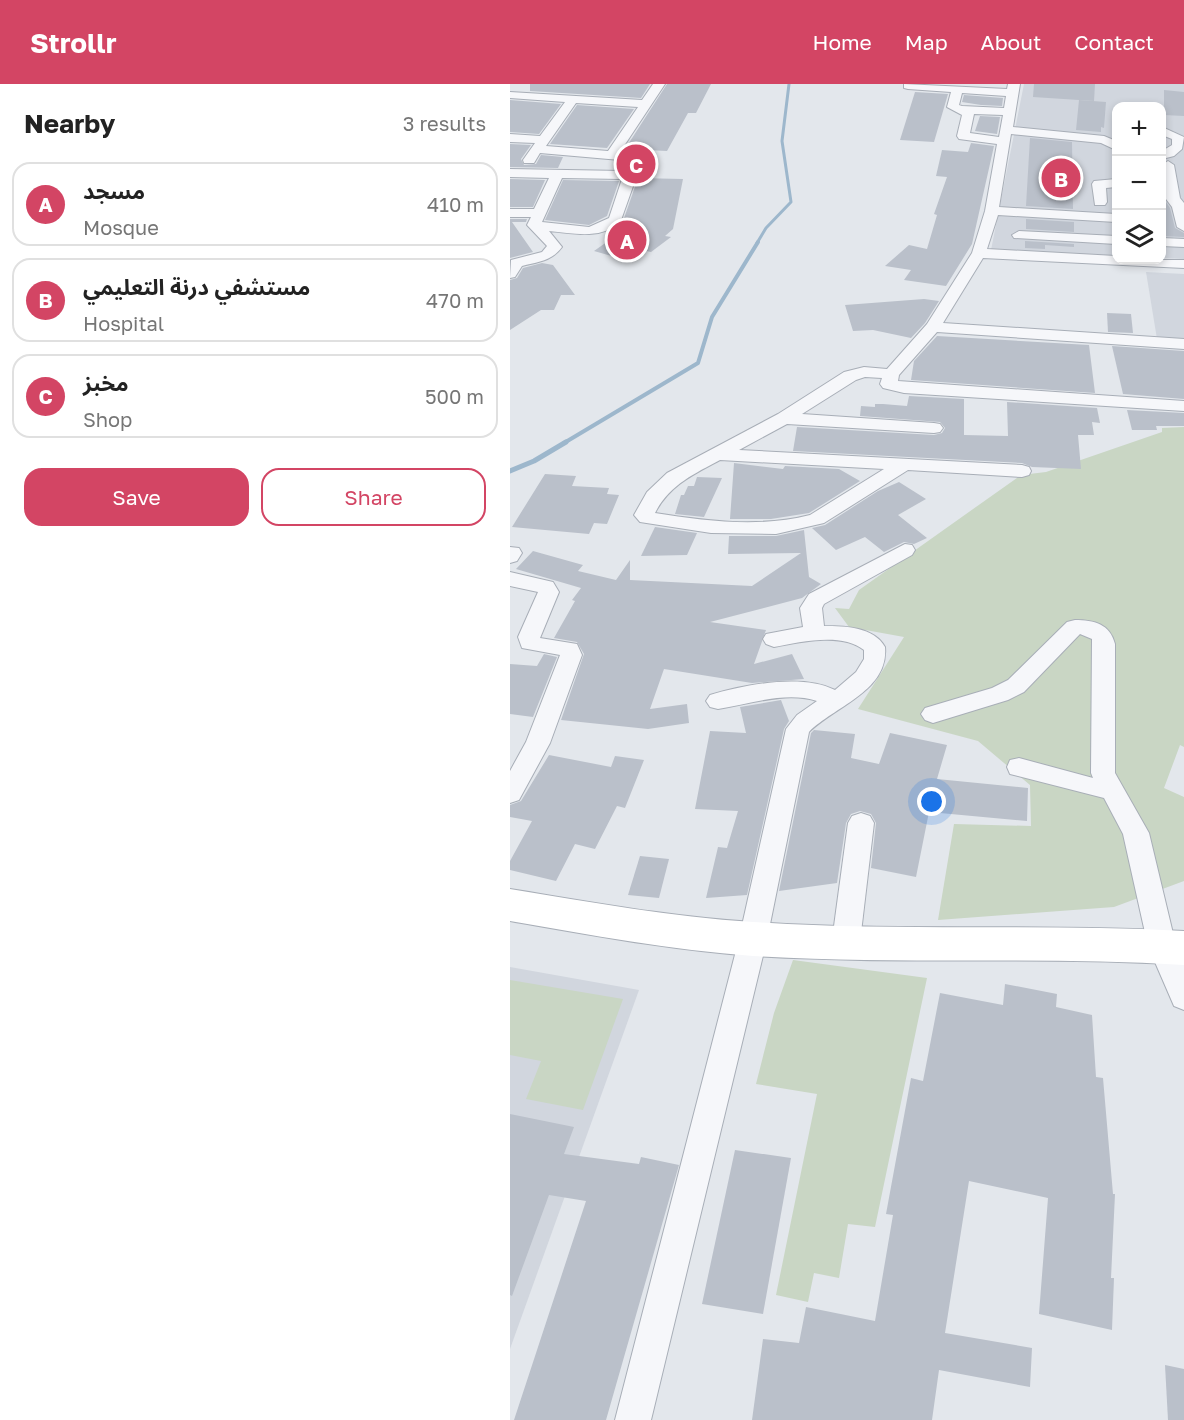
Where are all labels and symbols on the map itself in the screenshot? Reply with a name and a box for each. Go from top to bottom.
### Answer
pin: C [616,142,656,187]
pin: B [1042,156,1080,200]
pin: A [608,218,646,262]
your location [917,787,946,816]

